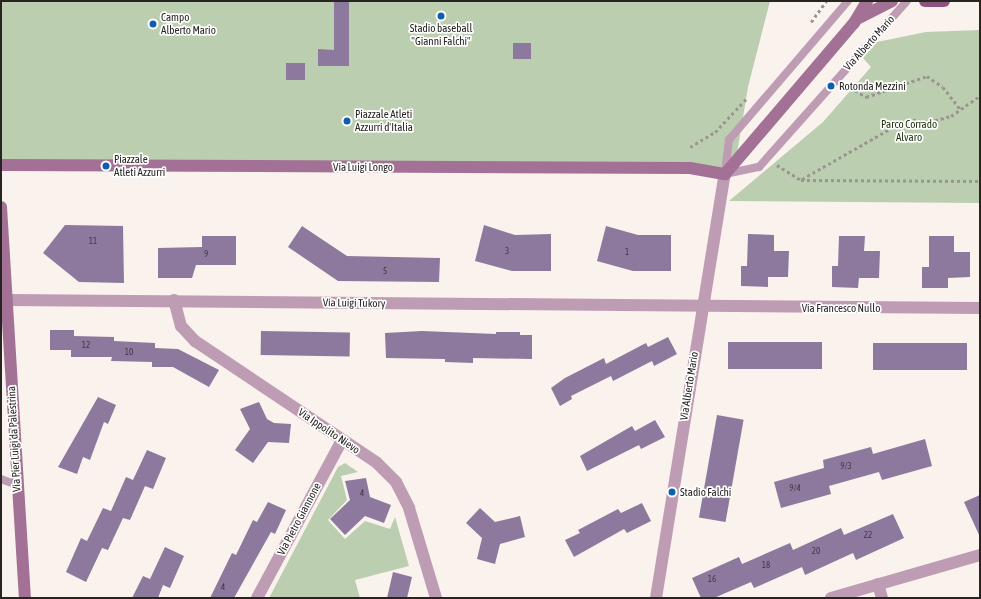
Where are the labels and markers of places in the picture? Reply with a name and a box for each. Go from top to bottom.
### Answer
place label: Campo Alberto Mario [161,11,216,37]
marker: Stadio baseball "Gianni Falchi" [436,11,446,21]
marker: Campo Alberto Mario [148,19,158,29]
place label: Stadio baseball "Gianni Falchi" [410,22,472,48]
place label: Rotonda Mezzini [839,79,906,93]
marker: Rotonda Mezzini [826,81,836,91]
place label: Piazzale Atleti Azzurri d'Italia [355,108,413,134]
marker: Piazzale Atleti Azzurri d'Italia [342,116,352,126]
place label: Piazzale Atleti Azzurri [114,153,165,179]
marker: Piazzale Atleti Azzurri [101,161,111,171]
place label: Stadio Falchi [680,485,731,499]
marker: Stadio Falchi [667,487,677,497]

